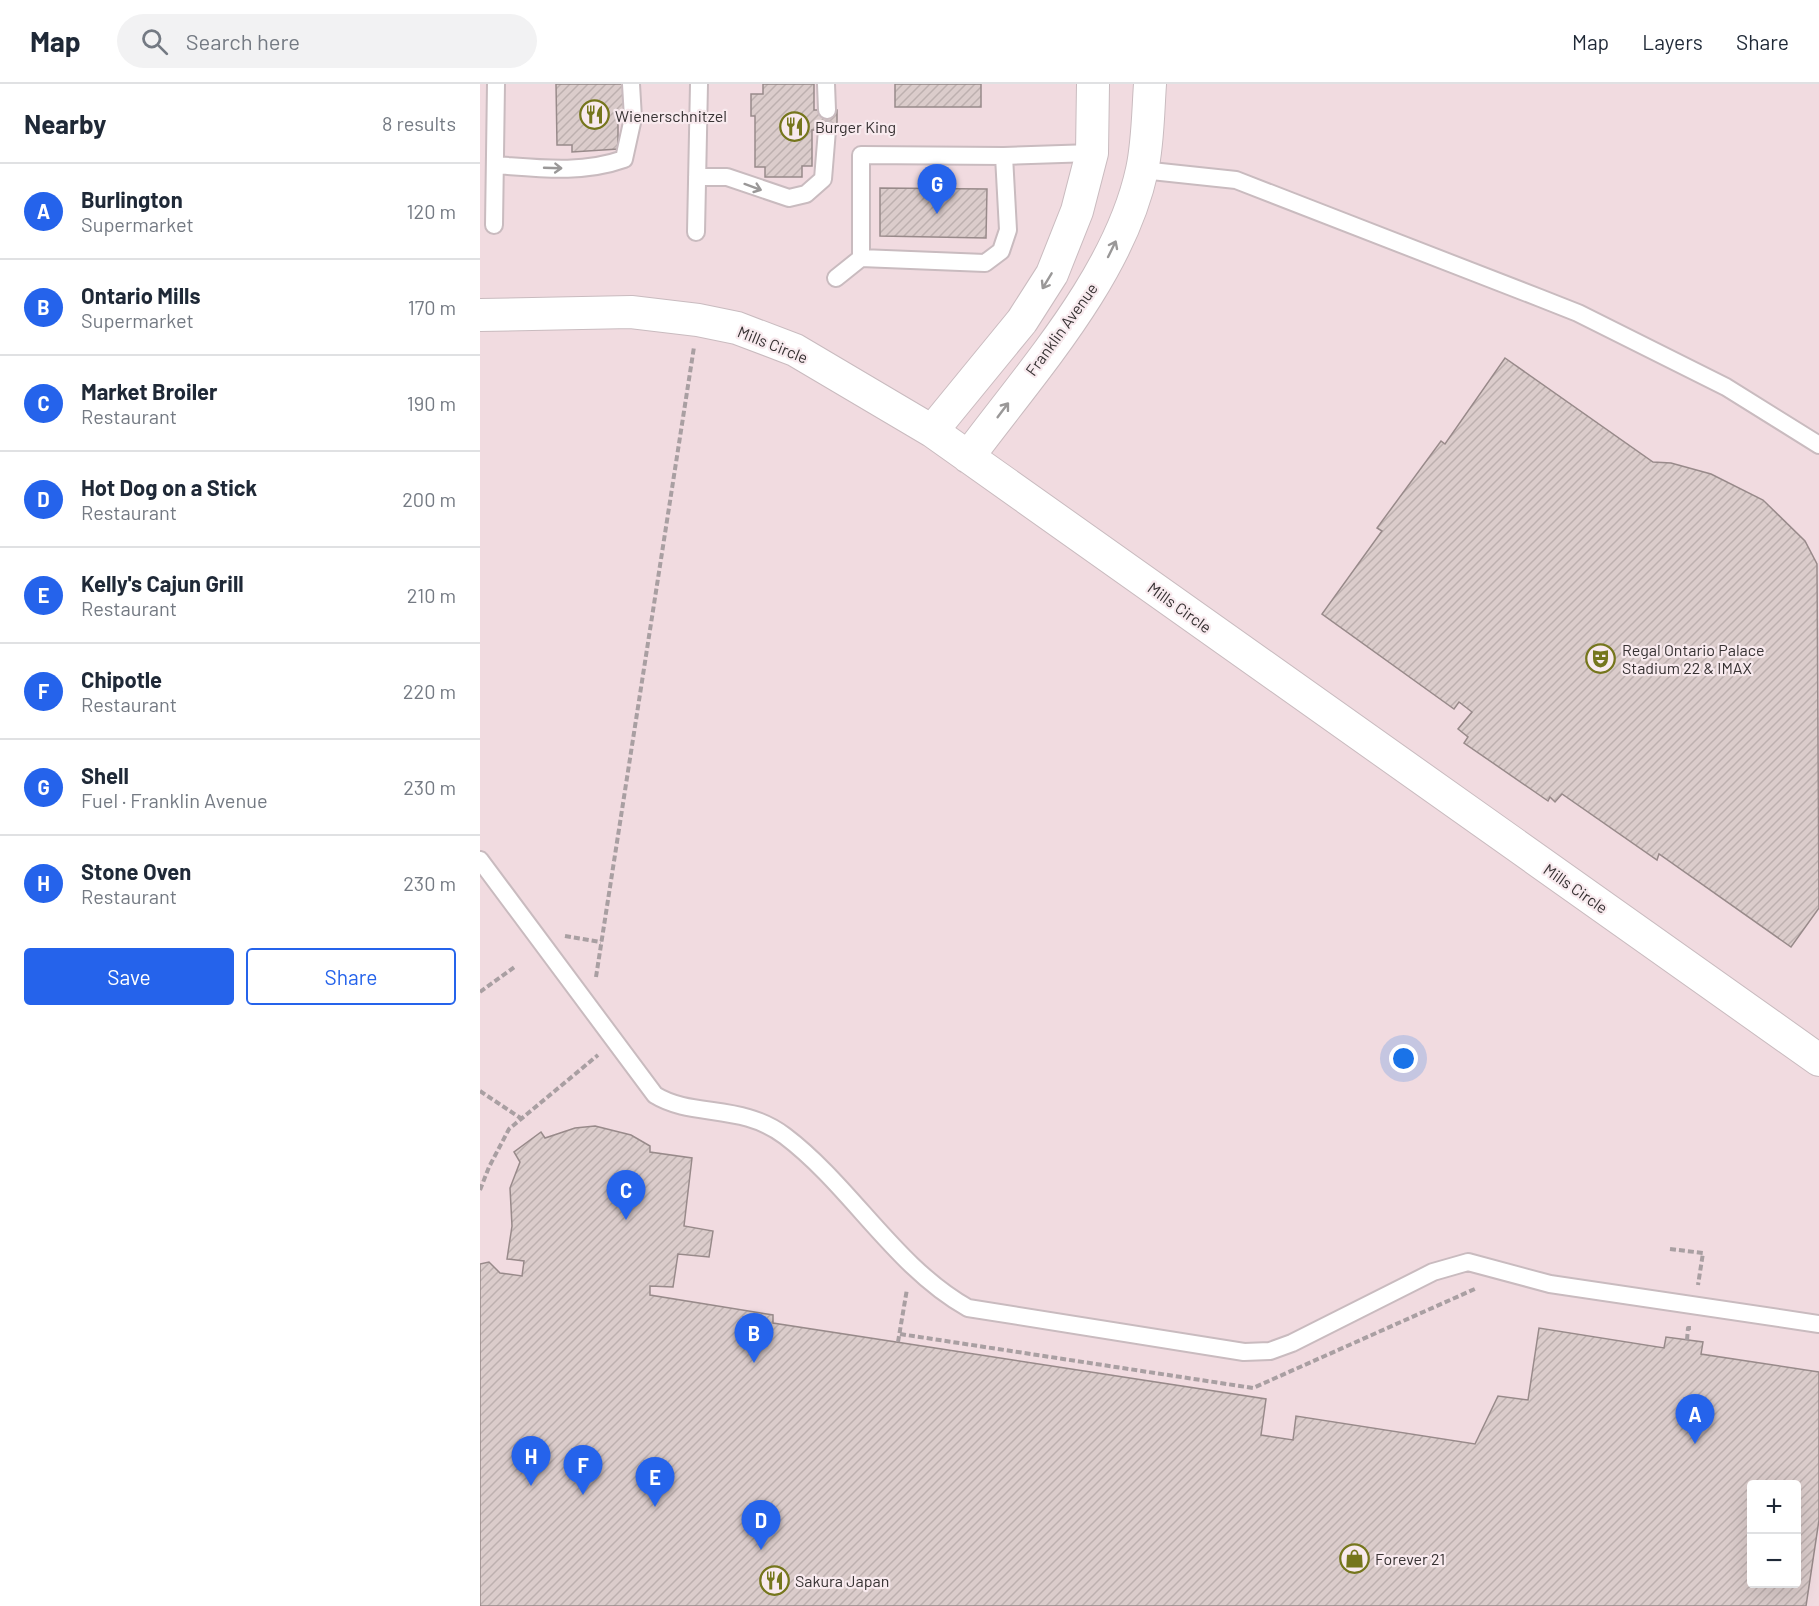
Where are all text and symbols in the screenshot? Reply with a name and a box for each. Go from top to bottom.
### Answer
search box [117,14,537,68]
text: Map [30,24,81,58]
icon: search [138,25,171,58]
text: Search here [186,28,300,54]
text: Map [1572,29,1609,54]
text: Layers [1642,29,1703,54]
text: Share [1736,29,1789,54]
restaurant icon: Wienerschnitzel [578,99,610,131]
place label: Wienerschnitzel [615,106,727,125]
text: Nearby [24,108,106,139]
restaurant icon: Burger King [778,110,810,142]
text: 8 results [382,111,456,135]
place label: Burger King [815,117,896,136]
one-way arrow [543,163,563,174]
pin: G [918,164,956,214]
one-way arrow [744,182,762,193]
text: Burlington [81,186,183,212]
text: A [37,199,50,223]
text: 120 m [406,199,456,223]
text: Supermarket [81,212,194,236]
one-way arrow [1107,241,1119,259]
one-way arrow [1041,272,1053,289]
street label: Franklin Avenue [1021,279,1101,379]
text: Ontario Mills [81,282,200,308]
text: B [37,295,50,319]
text: 170 m [408,295,456,319]
text: Supermarket [81,308,194,332]
street label: Mills Circle [735,321,811,367]
text: Market Broiler [81,378,217,404]
text: C [37,391,50,415]
text: 190 m [407,391,456,415]
one-way arrow [996,403,1009,419]
text: Restaurant [81,404,177,428]
text: Hot Dog on a Stick [81,474,257,500]
text: D [37,487,50,511]
text: 200 m [402,487,456,511]
text: Restaurant [81,500,177,524]
text: Kelly's Cajun Grill [81,570,244,596]
street label: Mills Circle [1145,578,1215,636]
text: E [38,583,49,607]
text: 210 m [407,583,456,607]
text: Restaurant [81,596,177,620]
place label: Regal Ontario Palace Stadium 22 & IMAX [1622,640,1765,677]
theatre icon: Regal Ontario Palace Stadium 22 & IMAX [1585,642,1617,674]
text: Chipotle [81,666,162,692]
text: F [38,679,49,703]
text: 220 m [403,679,456,703]
text: Restaurant [81,692,177,716]
text: Shell [81,762,129,788]
text: G [37,775,50,799]
text: 230 m [403,775,456,799]
text: Fuel · Franklin Avenue [81,788,268,812]
text: Stone Oven [81,858,191,884]
street label: Mills Circle [1540,859,1612,917]
text: H [37,871,50,895]
text: 230 m [403,871,456,895]
text: Restaurant [81,884,177,908]
button: Save [24,948,234,1005]
button: Share [246,948,456,1005]
your location [1389,1044,1418,1073]
pin: C [606,1170,646,1220]
pin: B [734,1314,774,1363]
pin: A [1676,1394,1714,1444]
pin: H [512,1436,550,1486]
pin: F [564,1446,602,1495]
pin: E [636,1458,675,1507]
map controls [1747,1480,1801,1588]
button: + [1747,1480,1801,1534]
pin: D [742,1500,780,1550]
button: − [1747,1534,1801,1588]
shop icon: Forever 21 [1338,1542,1370,1574]
place label: Forever 21 [1375,1549,1445,1568]
restaurant icon: Sakura Japan [758,1564,790,1596]
place label: Sakura Japan [795,1571,889,1590]

